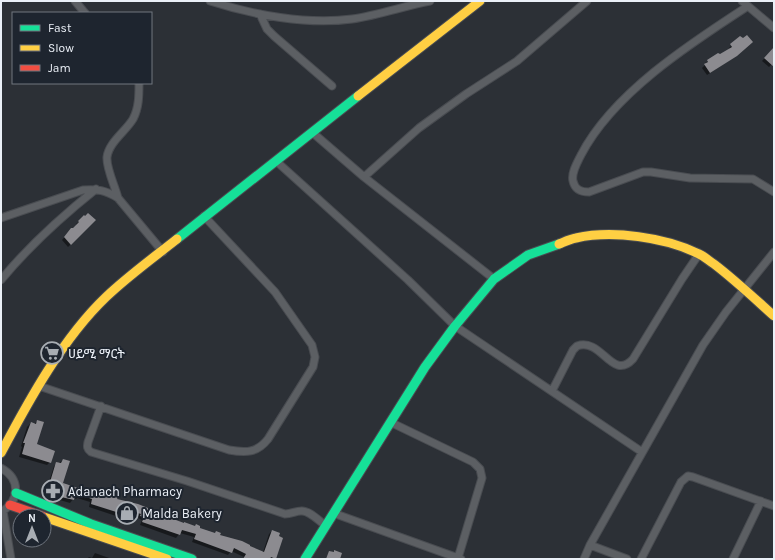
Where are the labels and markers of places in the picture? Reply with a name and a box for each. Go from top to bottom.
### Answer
supermarket icon: ሀይሚ ማርት [39,340,65,366]
place label: ሀይሚ ማርት [68,346,125,361]
pharmacy icon: Adanach Pharmacy [40,478,66,504]
place label: Adanach Pharmacy [68,484,182,499]
shop icon: Malda Bakery [114,500,140,526]
place label: Malda Bakery [142,506,222,521]

